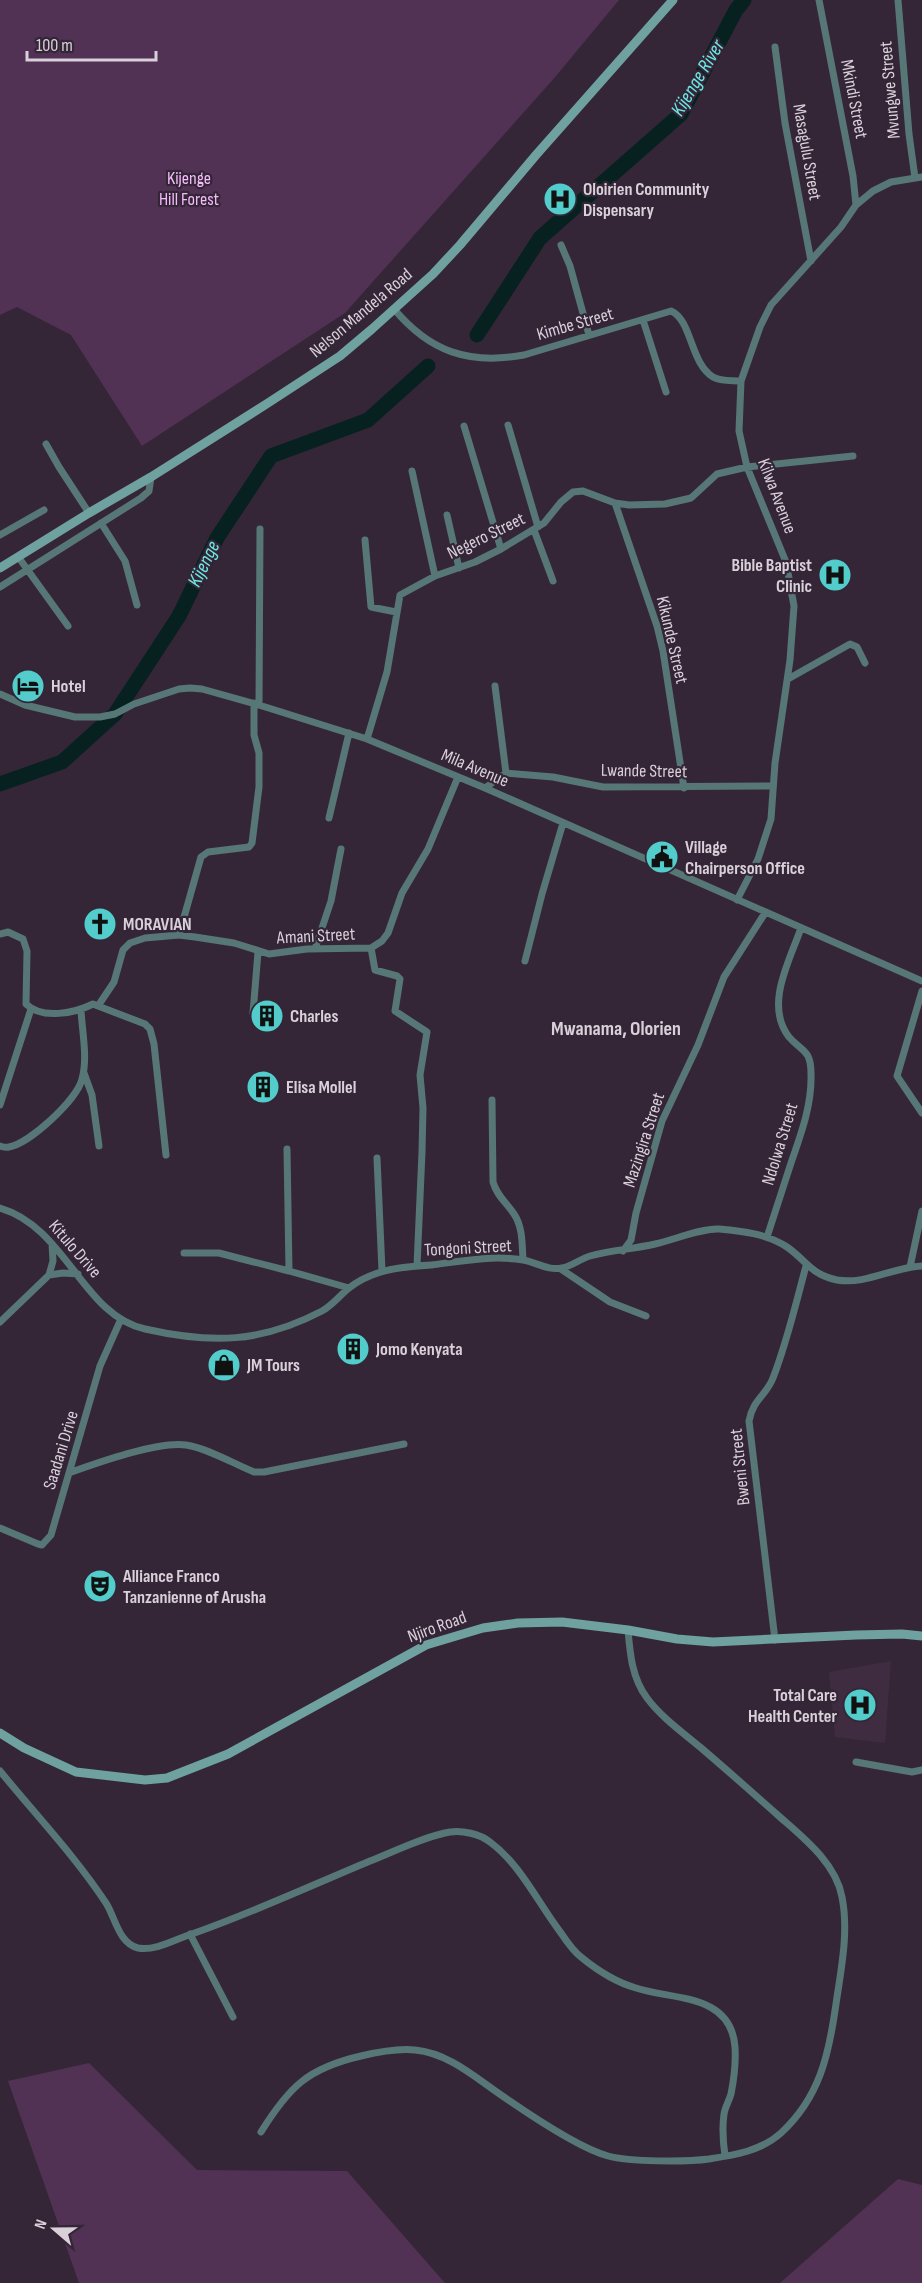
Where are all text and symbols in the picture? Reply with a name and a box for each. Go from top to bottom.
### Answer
scale bar [27,24,156,62]
water label: Kijenge River [666,34,731,121]
text: 100 m [36,35,73,56]
street label: Mvungwe Street [875,40,905,140]
street label: Mkindi Street [836,58,872,141]
street label: Masagulu Street [788,102,826,202]
park label: Kijenge Hill Forest [159,168,220,210]
place label: Oloirien Community Dispensary [583,179,710,221]
hospital icon: Oloirien Community Dispensary [542,181,578,217]
street label: Nelson Mandela Road [305,264,417,362]
street label: Kimbe Street [534,303,616,345]
street label: Kilwa Avenue [753,456,801,536]
street label: Negero Street [444,508,529,564]
water label: Kijenge [183,537,225,591]
place label: Bible Baptist Clinic [732,555,812,597]
hospital icon: Bible Baptist Clinic [817,557,853,593]
street label: Kikunde Street [652,594,692,686]
hotel icon: Hotel [10,668,46,704]
place label: Hotel [51,676,86,697]
street label: Mila Avenue [438,744,512,792]
street label: Lwande Street [601,760,688,782]
place label: Village Chairperson Office [685,837,805,879]
public building icon: Village Chairperson Office [644,839,680,875]
church icon: MORAVIAN [82,906,118,942]
place label: MORAVIAN [123,914,192,935]
street label: Amani Street [275,923,356,949]
building icon: Charles [249,998,285,1034]
place label: Charles [290,1006,339,1027]
district label: Mwanama, Olorien [551,1017,681,1041]
building icon: Elisa Mollel [245,1069,281,1105]
place label: Elisa Mollel [286,1077,356,1098]
street label: Mazingira Street [619,1090,669,1190]
street label: Ndolwa Street [758,1100,803,1188]
street label: Kitulo Drive [44,1216,106,1282]
street label: Tongoni Street [424,1235,513,1261]
building icon: Jomo Kenyata [335,1331,371,1367]
place label: Jomo Kenyata [375,1339,463,1360]
shop icon: JM Tours [206,1347,242,1383]
place label: JM Tours [246,1355,300,1376]
street label: Saadani Drive [39,1408,83,1492]
street label: Bweni Street [725,1427,754,1506]
place label: Alliance Franco Tanzanienne of Arusha [122,1566,266,1608]
theatre icon: Alliance Franco Tanzanienne of Arusha [82,1568,118,1604]
street label: Njiro Road [405,1607,469,1647]
place label: Total Care Health Center [748,1685,837,1727]
hospital icon: Total Care Health Center [842,1687,878,1723]
north arrow [24,2199,84,2259]
text: N [31,2217,52,2232]

